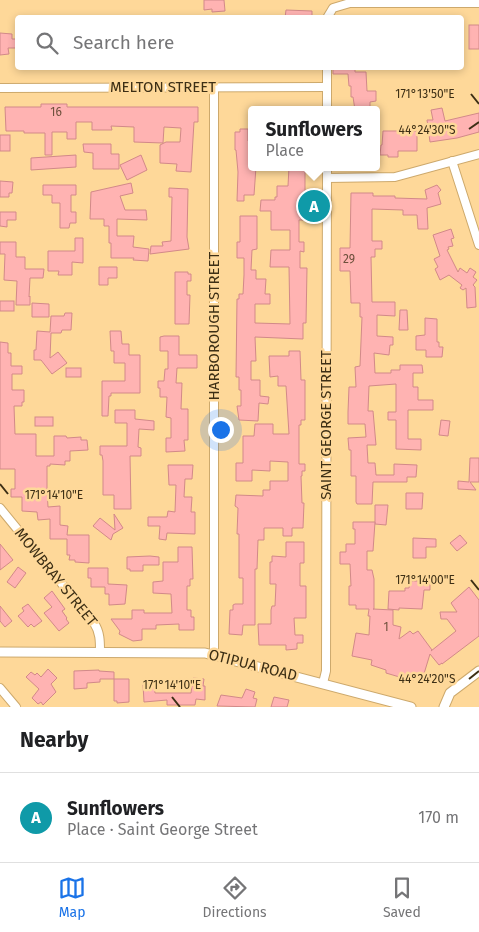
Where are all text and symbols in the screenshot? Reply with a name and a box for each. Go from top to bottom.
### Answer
search box [15,15,464,70]
icon: search [33,29,61,57]
text: Search here [73,31,174,54]
street label: MELTON STREET [110,78,216,96]
text: 171°13'50"E [395,87,455,101]
house number: 16 [50,105,62,119]
popup [248,106,380,171]
text: Sunflowers [266,118,362,141]
text: 44°24'30"S [399,123,456,137]
text: Place [266,141,304,160]
pin: A [298,187,330,225]
street label: HARBOROUGH STREET [205,251,223,400]
house number: 29 [343,252,355,266]
street label: SAINT GEORGE STREET [317,350,335,500]
your location [208,417,234,443]
text: 171°14'10"E [25,488,83,502]
street label: MOWBRAY STREET [11,524,101,630]
text: 171°14'00"E [395,573,455,587]
house number: 1 [383,620,389,634]
street label: OTIPUA ROAD [207,645,299,685]
text: 44°24'20"S [399,672,456,686]
text: 171°14'10"E [143,678,201,692]
text: Nearby [20,727,88,753]
text: Sunflowers [67,797,164,820]
text: A [31,808,41,827]
text: 170 m [418,808,459,827]
text: Place · Saint George Street [67,820,258,839]
tab: Map [58,874,86,921]
tab: Directions [202,874,267,921]
tab: Saved [383,874,421,921]

